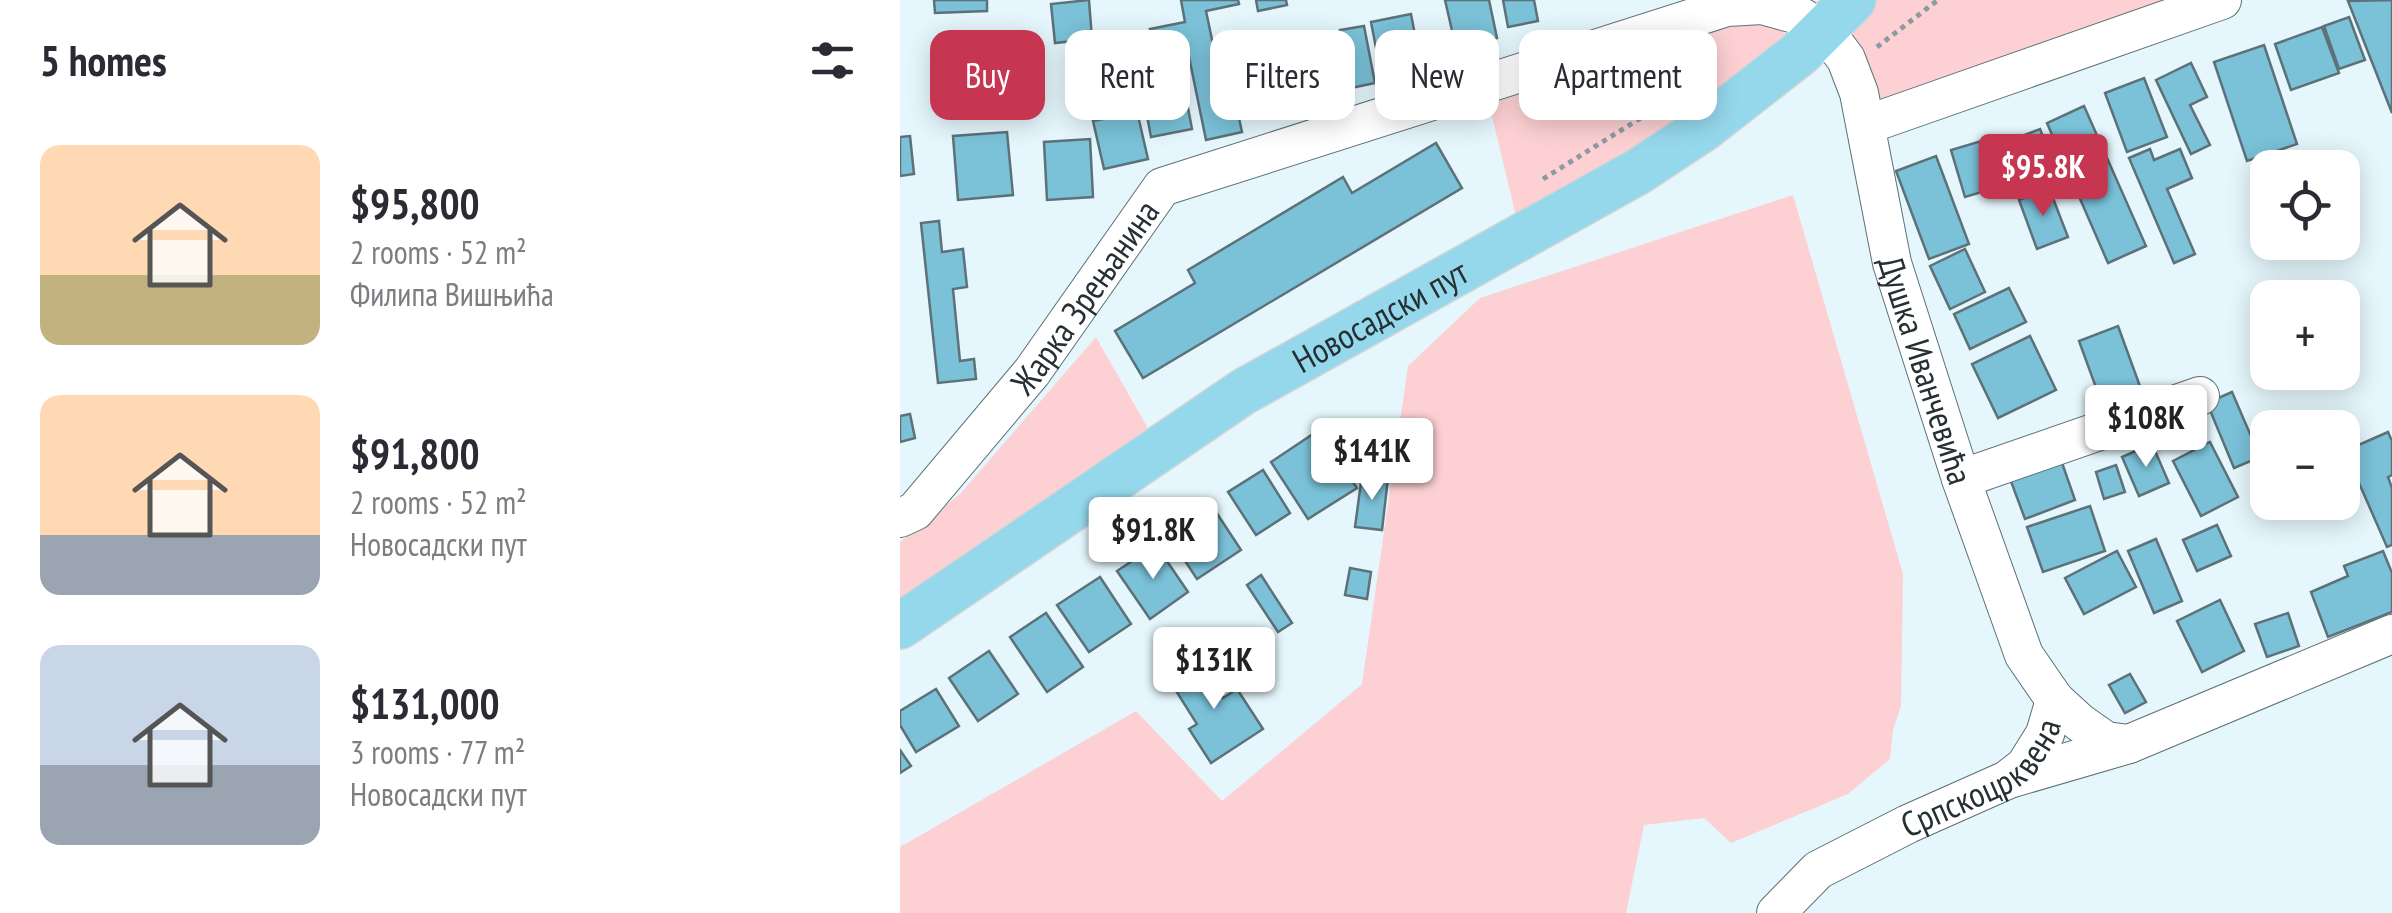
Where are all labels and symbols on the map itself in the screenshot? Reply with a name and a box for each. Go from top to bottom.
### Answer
pin: $95.8K [1962,134,2124,219]
street label: Жарка Зрењанина [1000,191,1169,404]
street label: Новосадски пут [1284,248,1476,383]
street label: Душка Иванчевића [1868,250,1984,490]
pin: $108K [2076,385,2216,470]
pin: $141K [1302,418,1442,503]
pin: $91.8K [1072,497,1234,582]
pin: $131K [1144,627,1284,712]
street label: Српскоцрквена [1893,714,2071,847]

